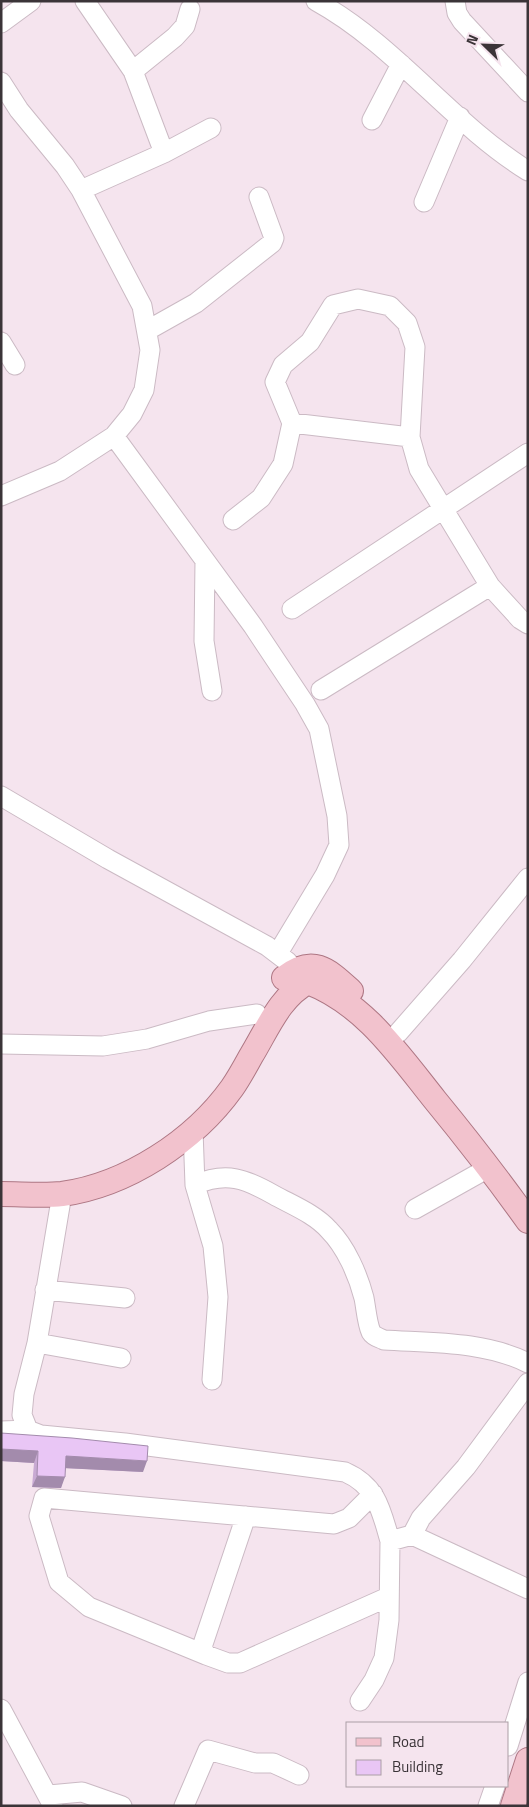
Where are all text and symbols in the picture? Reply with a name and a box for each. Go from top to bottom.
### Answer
north arrow [459,20,509,70]
text: N [460,31,483,48]
legend [346,1722,509,1787]
text: Road [392,1730,424,1753]
text: Building [392,1755,443,1778]

